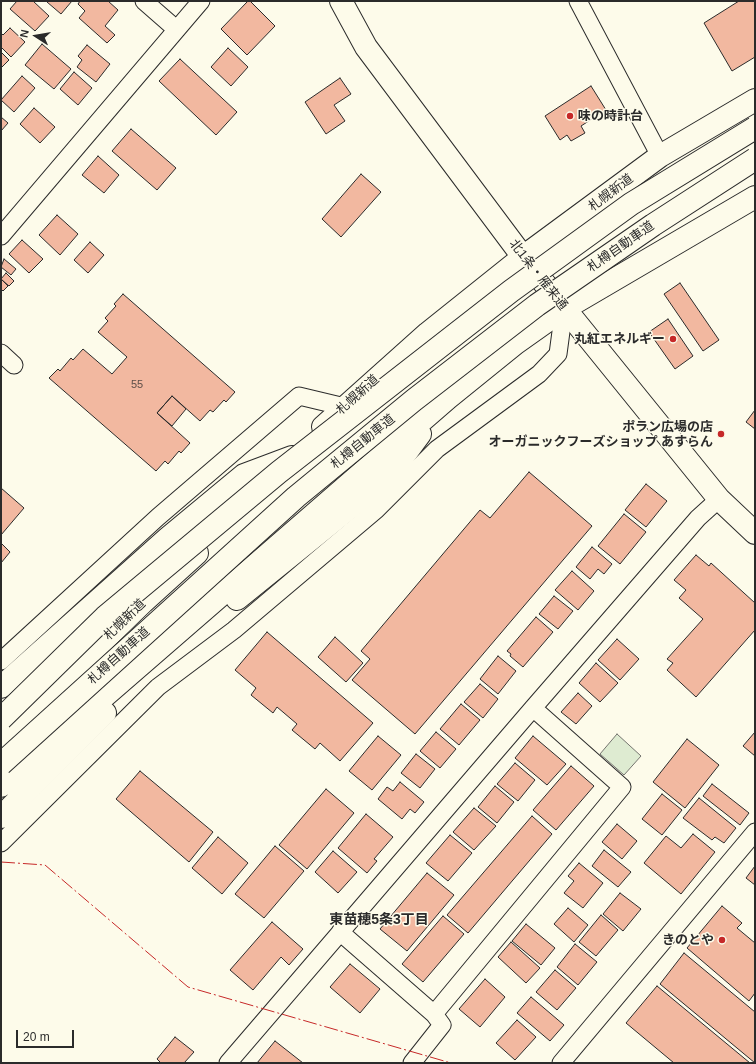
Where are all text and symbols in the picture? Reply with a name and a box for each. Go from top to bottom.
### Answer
north arrow [16,16,56,56]
text: N [18,28,31,39]
place label: 味の時計台 [578,108,643,124]
marker: 味の時計台 [565,111,575,121]
street label: 札幌新道 [586,171,636,215]
street label: 札樽自動車道 [585,218,657,276]
street label: 北1条・雁来通 [506,237,570,313]
place label: 丸紅エネルギー [574,331,665,347]
marker: 丸紅エネルギー [668,334,678,344]
street label: 札幌新道 [333,372,383,418]
house number: 55 [131,378,143,392]
street label: 札樽自動車道 [328,411,398,473]
place label: ポラン広場の店 オーガニックフーズショップ あすらん [488,419,713,450]
marker: ポラン広場の店 オーガニックフーズショップ あすらん [716,429,726,439]
street label: 札幌新道 [101,596,149,644]
street label: 札樽自動車道 [85,624,153,688]
district label: 東苗穂5条3丁目 [329,912,429,928]
place label: きのとや [662,932,714,948]
marker: きのとや [717,935,727,945]
scale bar [18,1022,76,1048]
text: 20 m [23,1030,50,1044]

